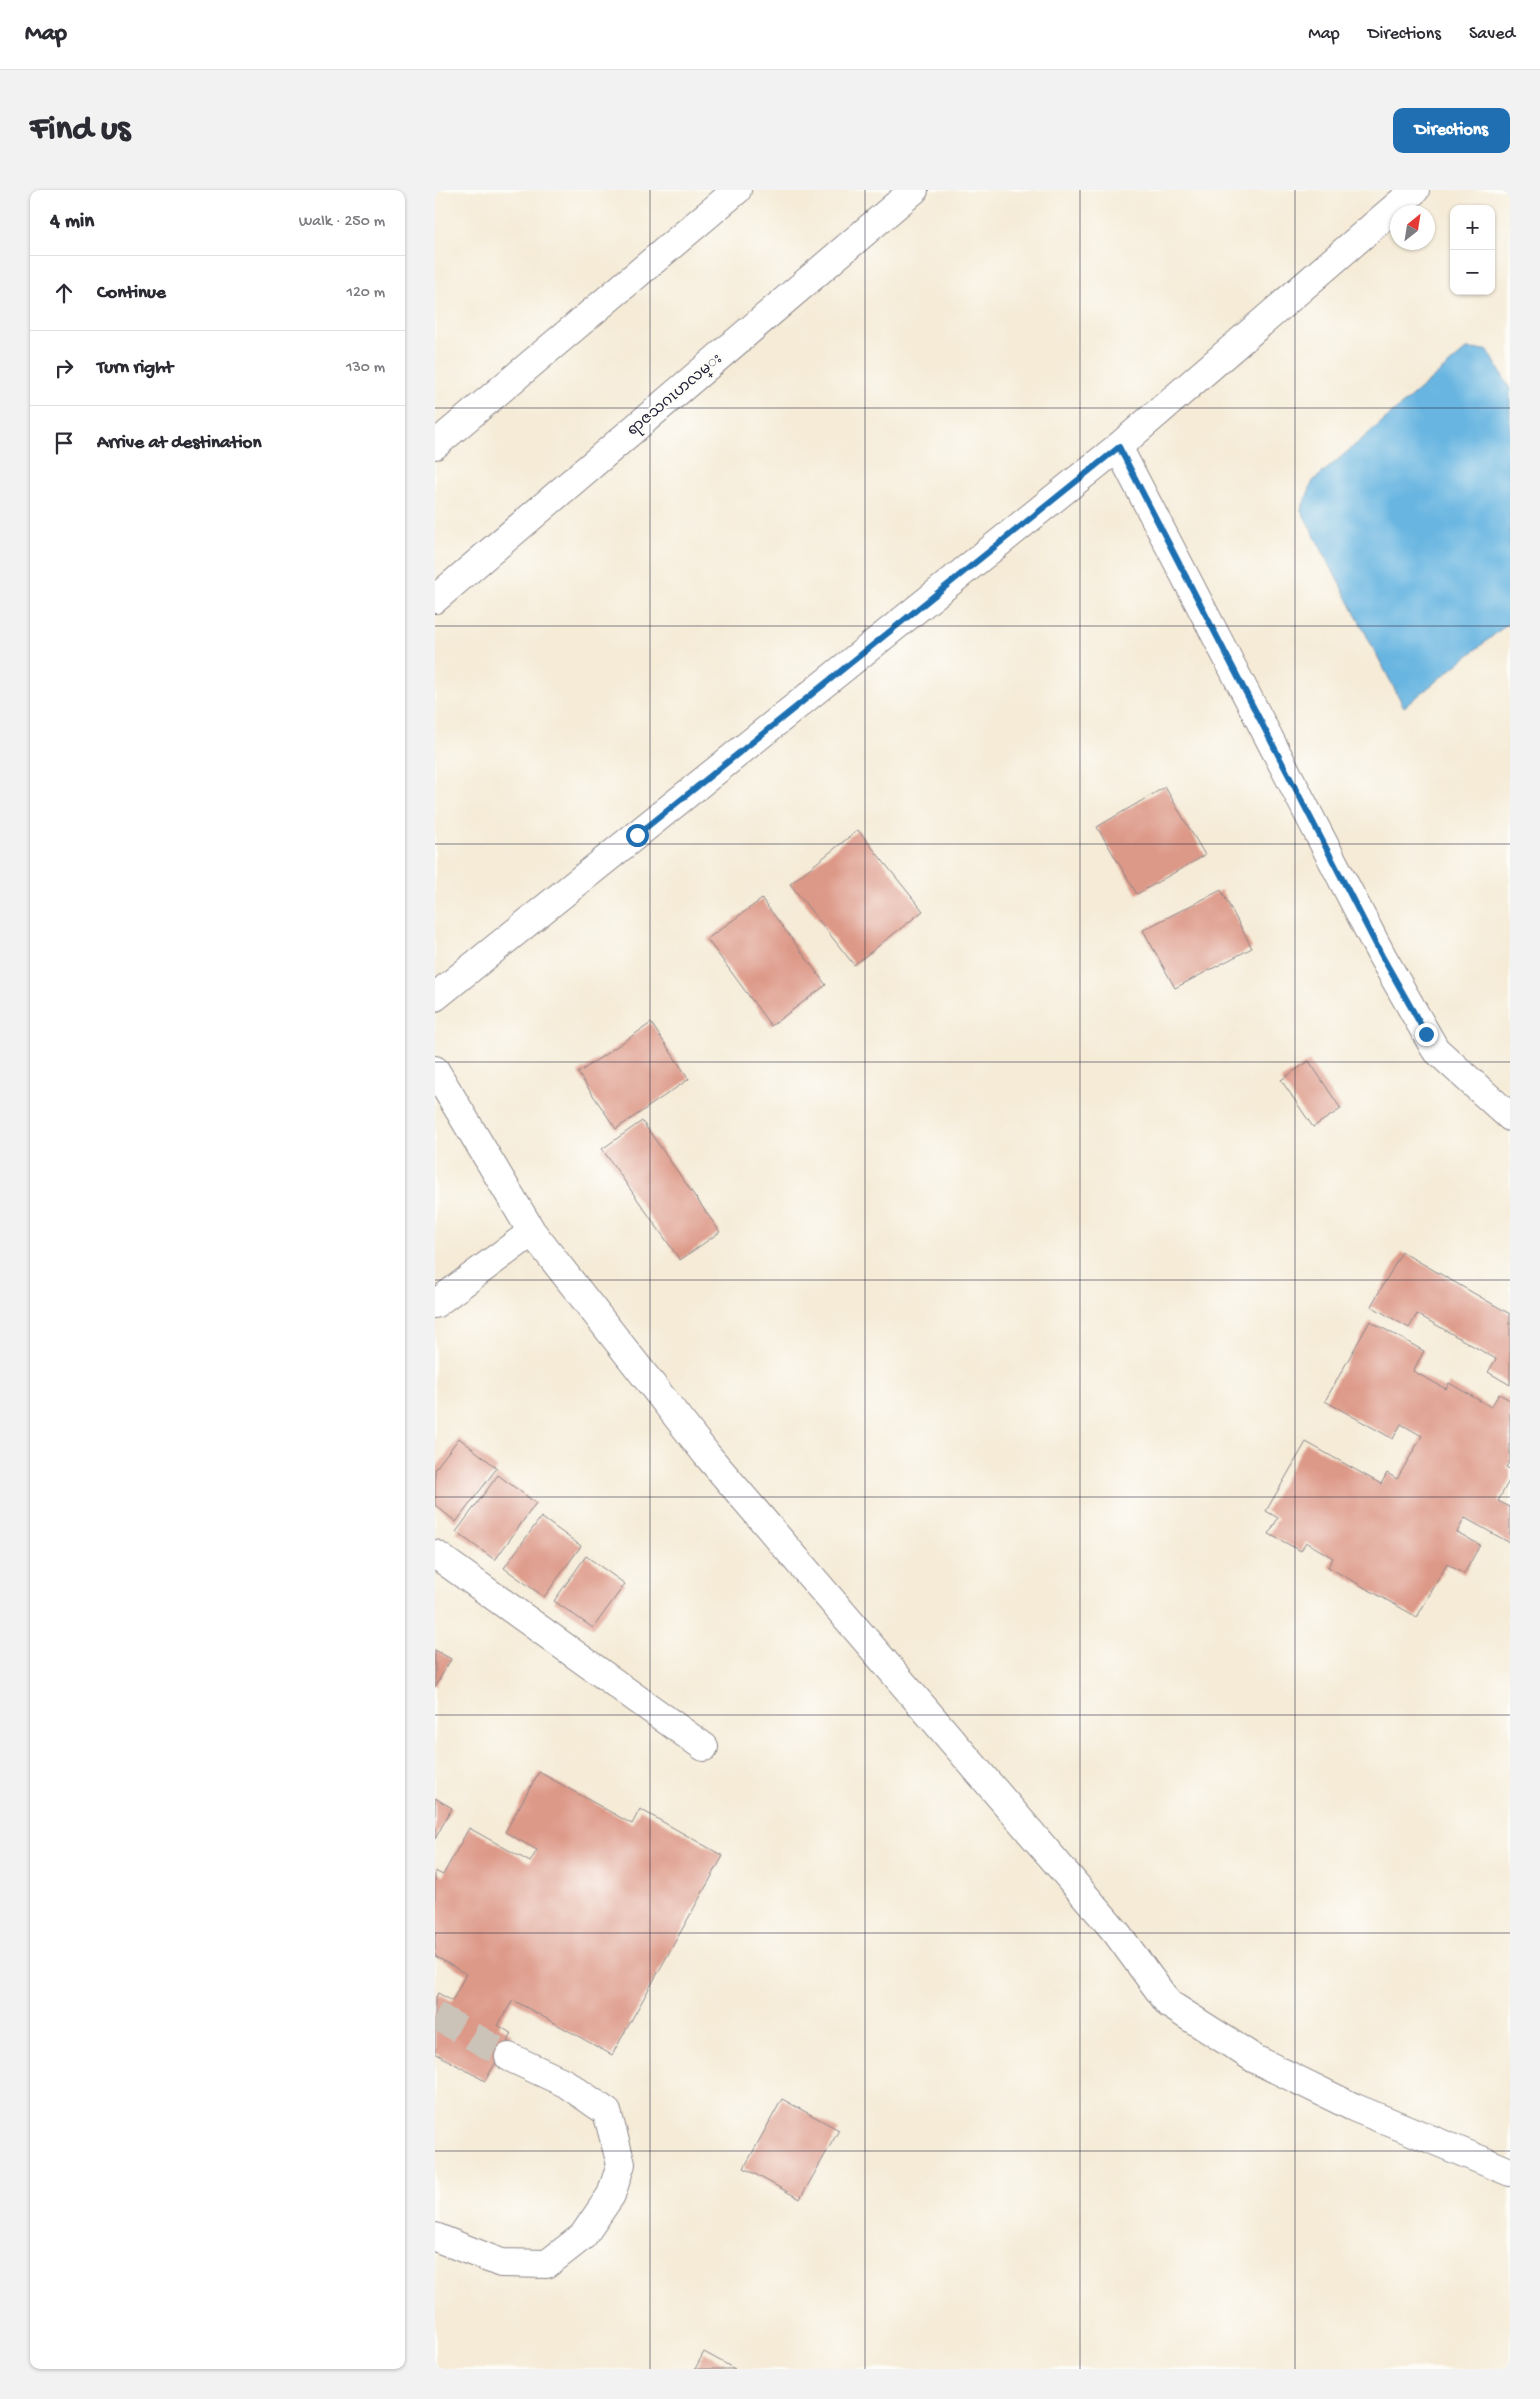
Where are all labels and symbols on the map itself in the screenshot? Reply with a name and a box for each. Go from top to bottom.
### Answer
north arrow [1390,205,1435,250]
street label: ရာဇသဂၤဟလမ္း [624,351,727,441]
route start [626,824,649,847]
route end [1415,1023,1438,1046]

